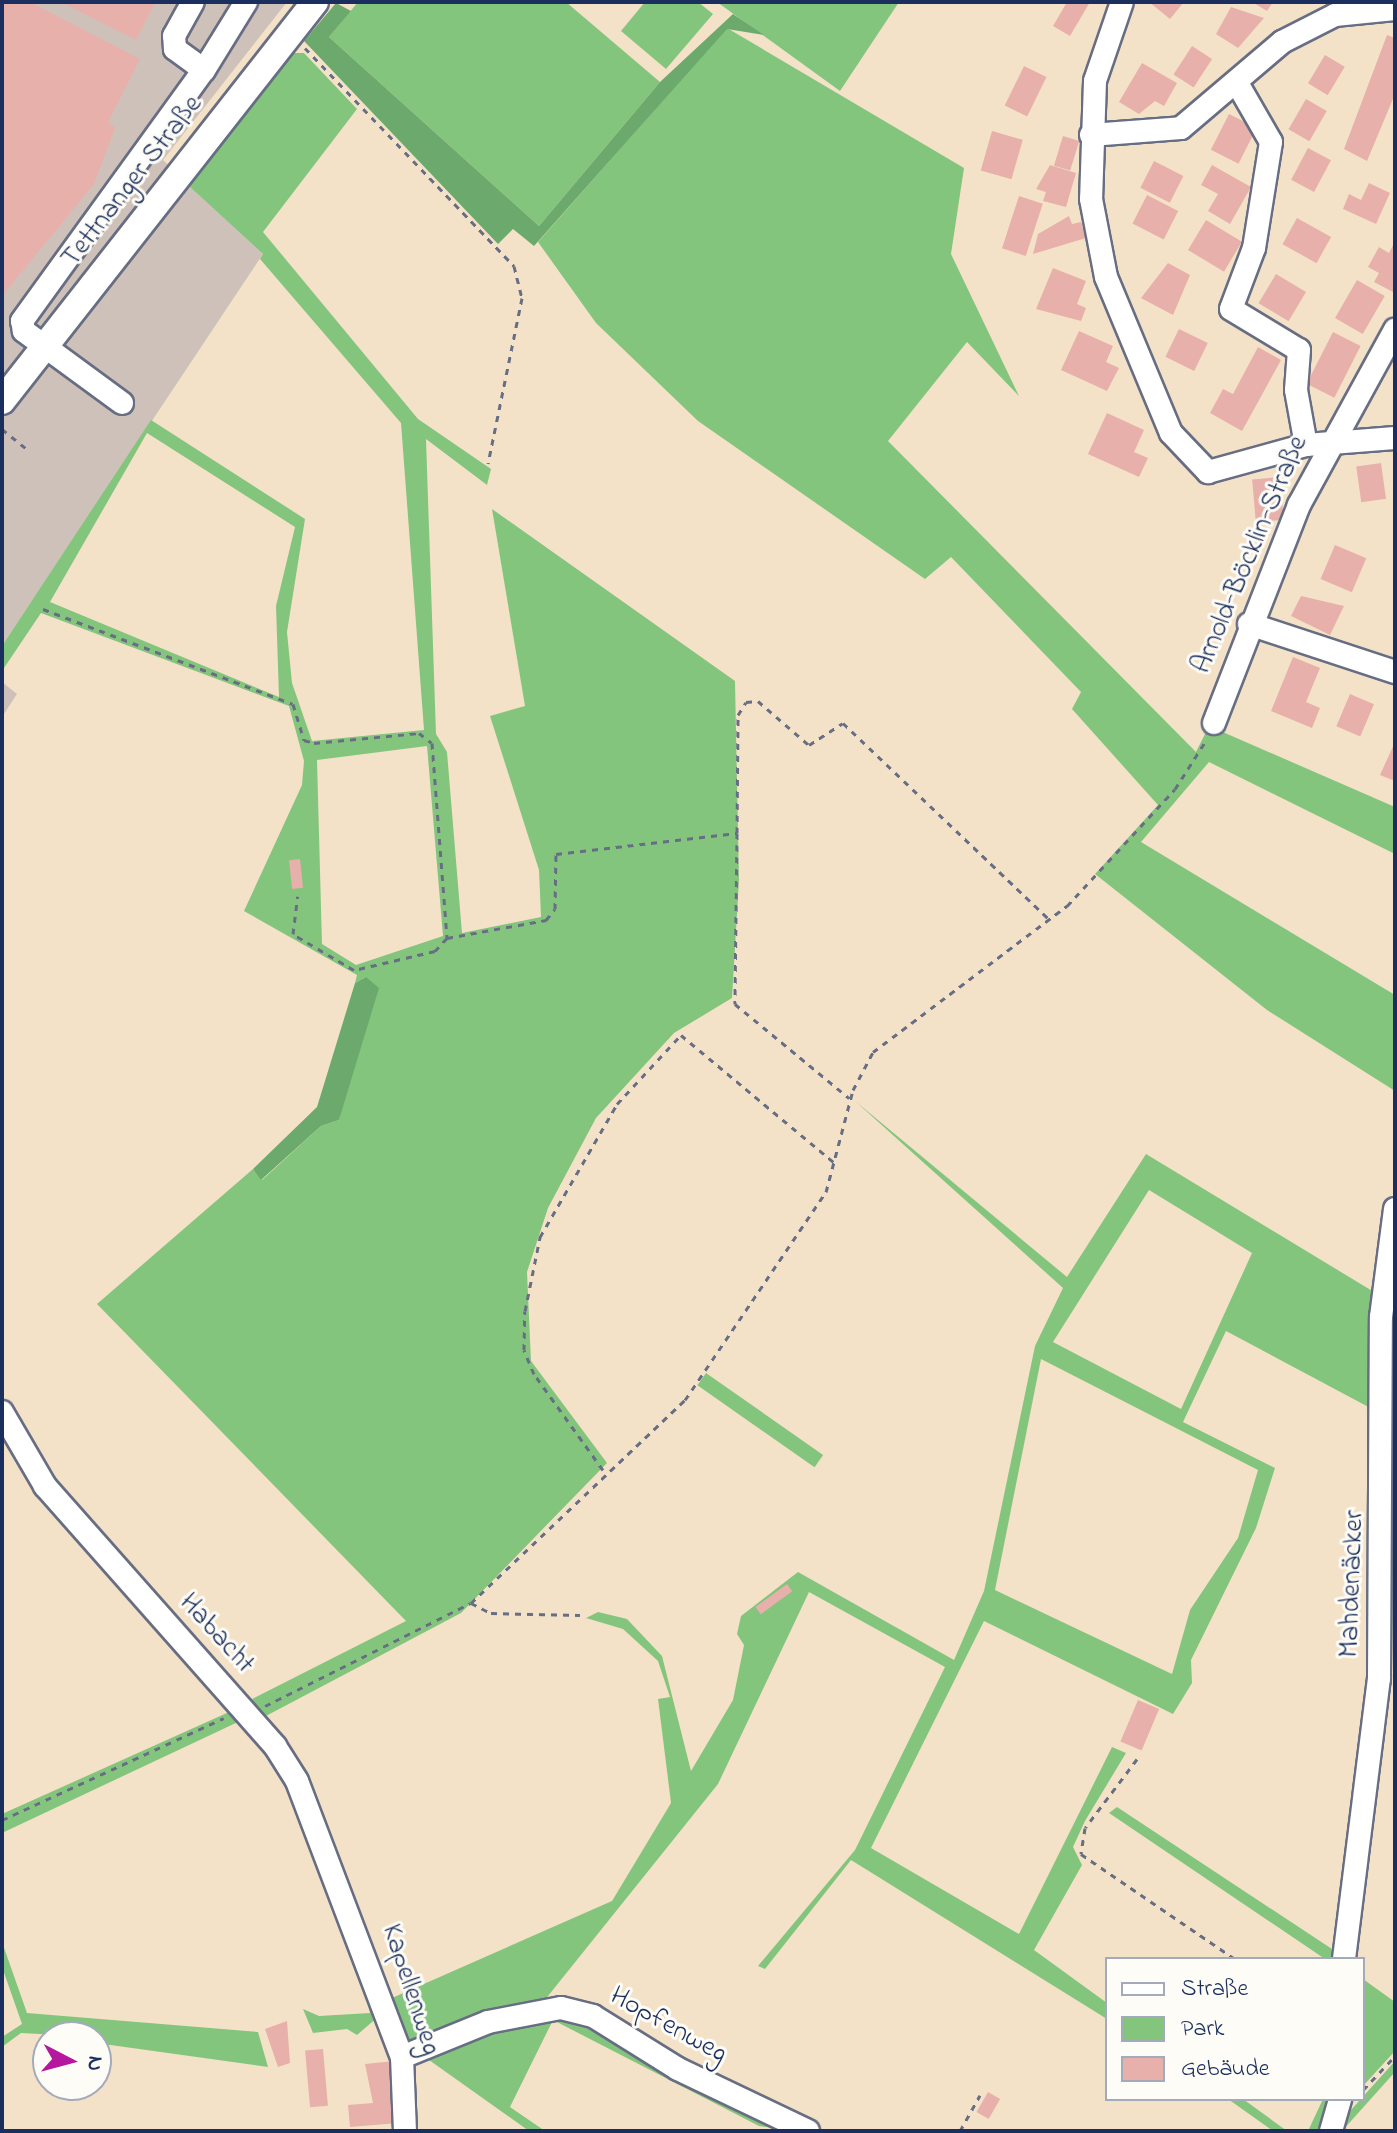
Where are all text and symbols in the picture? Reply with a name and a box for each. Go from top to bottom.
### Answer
street label: Tettnanger Straße [55,89,211,275]
street label: Arnold-Böcklin-Straße [1186,431,1316,679]
street label: Mahdenäcker [1334,1510,1372,1658]
street label: Habacht [171,1587,261,1681]
street label: Kapellenweg [373,1920,447,2060]
legend [1105,1957,1365,2101]
text: Straße [1181,1972,1248,2007]
street label: Hopfenweg [603,1980,733,2072]
text: Park [1181,2012,1224,2047]
north arrow [32,2021,112,2101]
text: Gebäude [1181,2052,1270,2087]
text: N [77,2054,111,2072]

